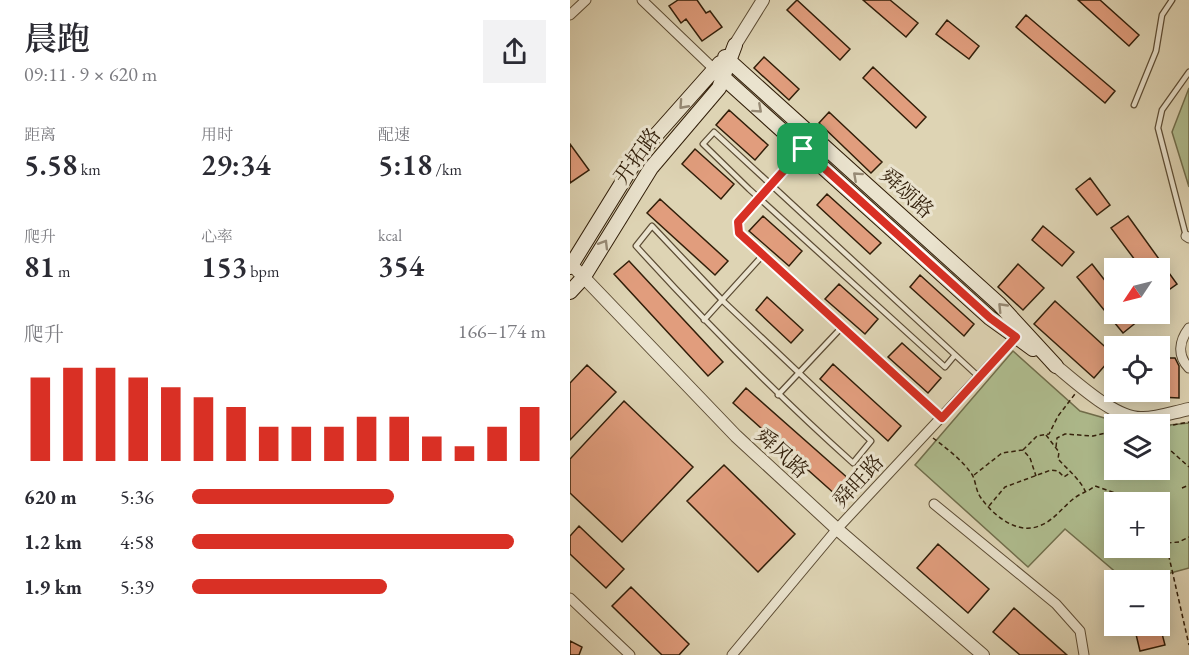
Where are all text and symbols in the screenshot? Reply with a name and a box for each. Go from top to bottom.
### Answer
text: 晨跑 [24,17,90,60]
button: share [483,20,546,83]
text: 09:11 · 9 × 620 m [24,61,157,87]
one-way arrow [679,99,690,109]
one-way arrow [751,102,762,113]
street label: 开拓路 [607,122,666,189]
pin [777,123,828,174]
text: 距离 [24,124,56,145]
text: 用时 [201,124,233,145]
text: 配速 [378,124,410,145]
icon: arrive [786,132,819,165]
text: 5.58 [24,145,77,184]
text: 29:34 [201,145,271,184]
text: 5:18 [378,145,432,184]
text: km [77,159,101,180]
text: /km [432,159,462,180]
street label: 舜颂路 [875,162,940,224]
one-way arrow [853,172,864,183]
text: kcal [378,225,402,246]
text: 爬升 [24,226,56,247]
text: 心率 [201,226,233,247]
one-way arrow [596,240,608,250]
text: 354 [378,246,424,285]
text: 81 [24,247,55,286]
text: 153 [201,247,247,286]
north arrow [1104,258,1170,324]
map controls [1104,258,1170,636]
text: m [55,261,70,282]
text: bpm [247,261,279,282]
one-way arrow [998,304,1009,314]
text: 166–174 m [458,318,546,344]
text: 爬升 [24,321,64,347]
button: locate [1104,336,1170,402]
button: layers [1104,414,1170,480]
street label: 舜风路 [750,422,815,484]
street label: 舜旺路 [826,448,889,513]
text: 620 m [24,484,77,510]
text: 5:36 [120,484,154,510]
button: + [1104,492,1170,558]
text: 1.2 km [24,529,82,555]
text: 4:58 [120,529,154,555]
button: − [1104,570,1170,636]
text: 1.9 km [24,574,82,600]
text: 5:39 [120,574,154,600]

